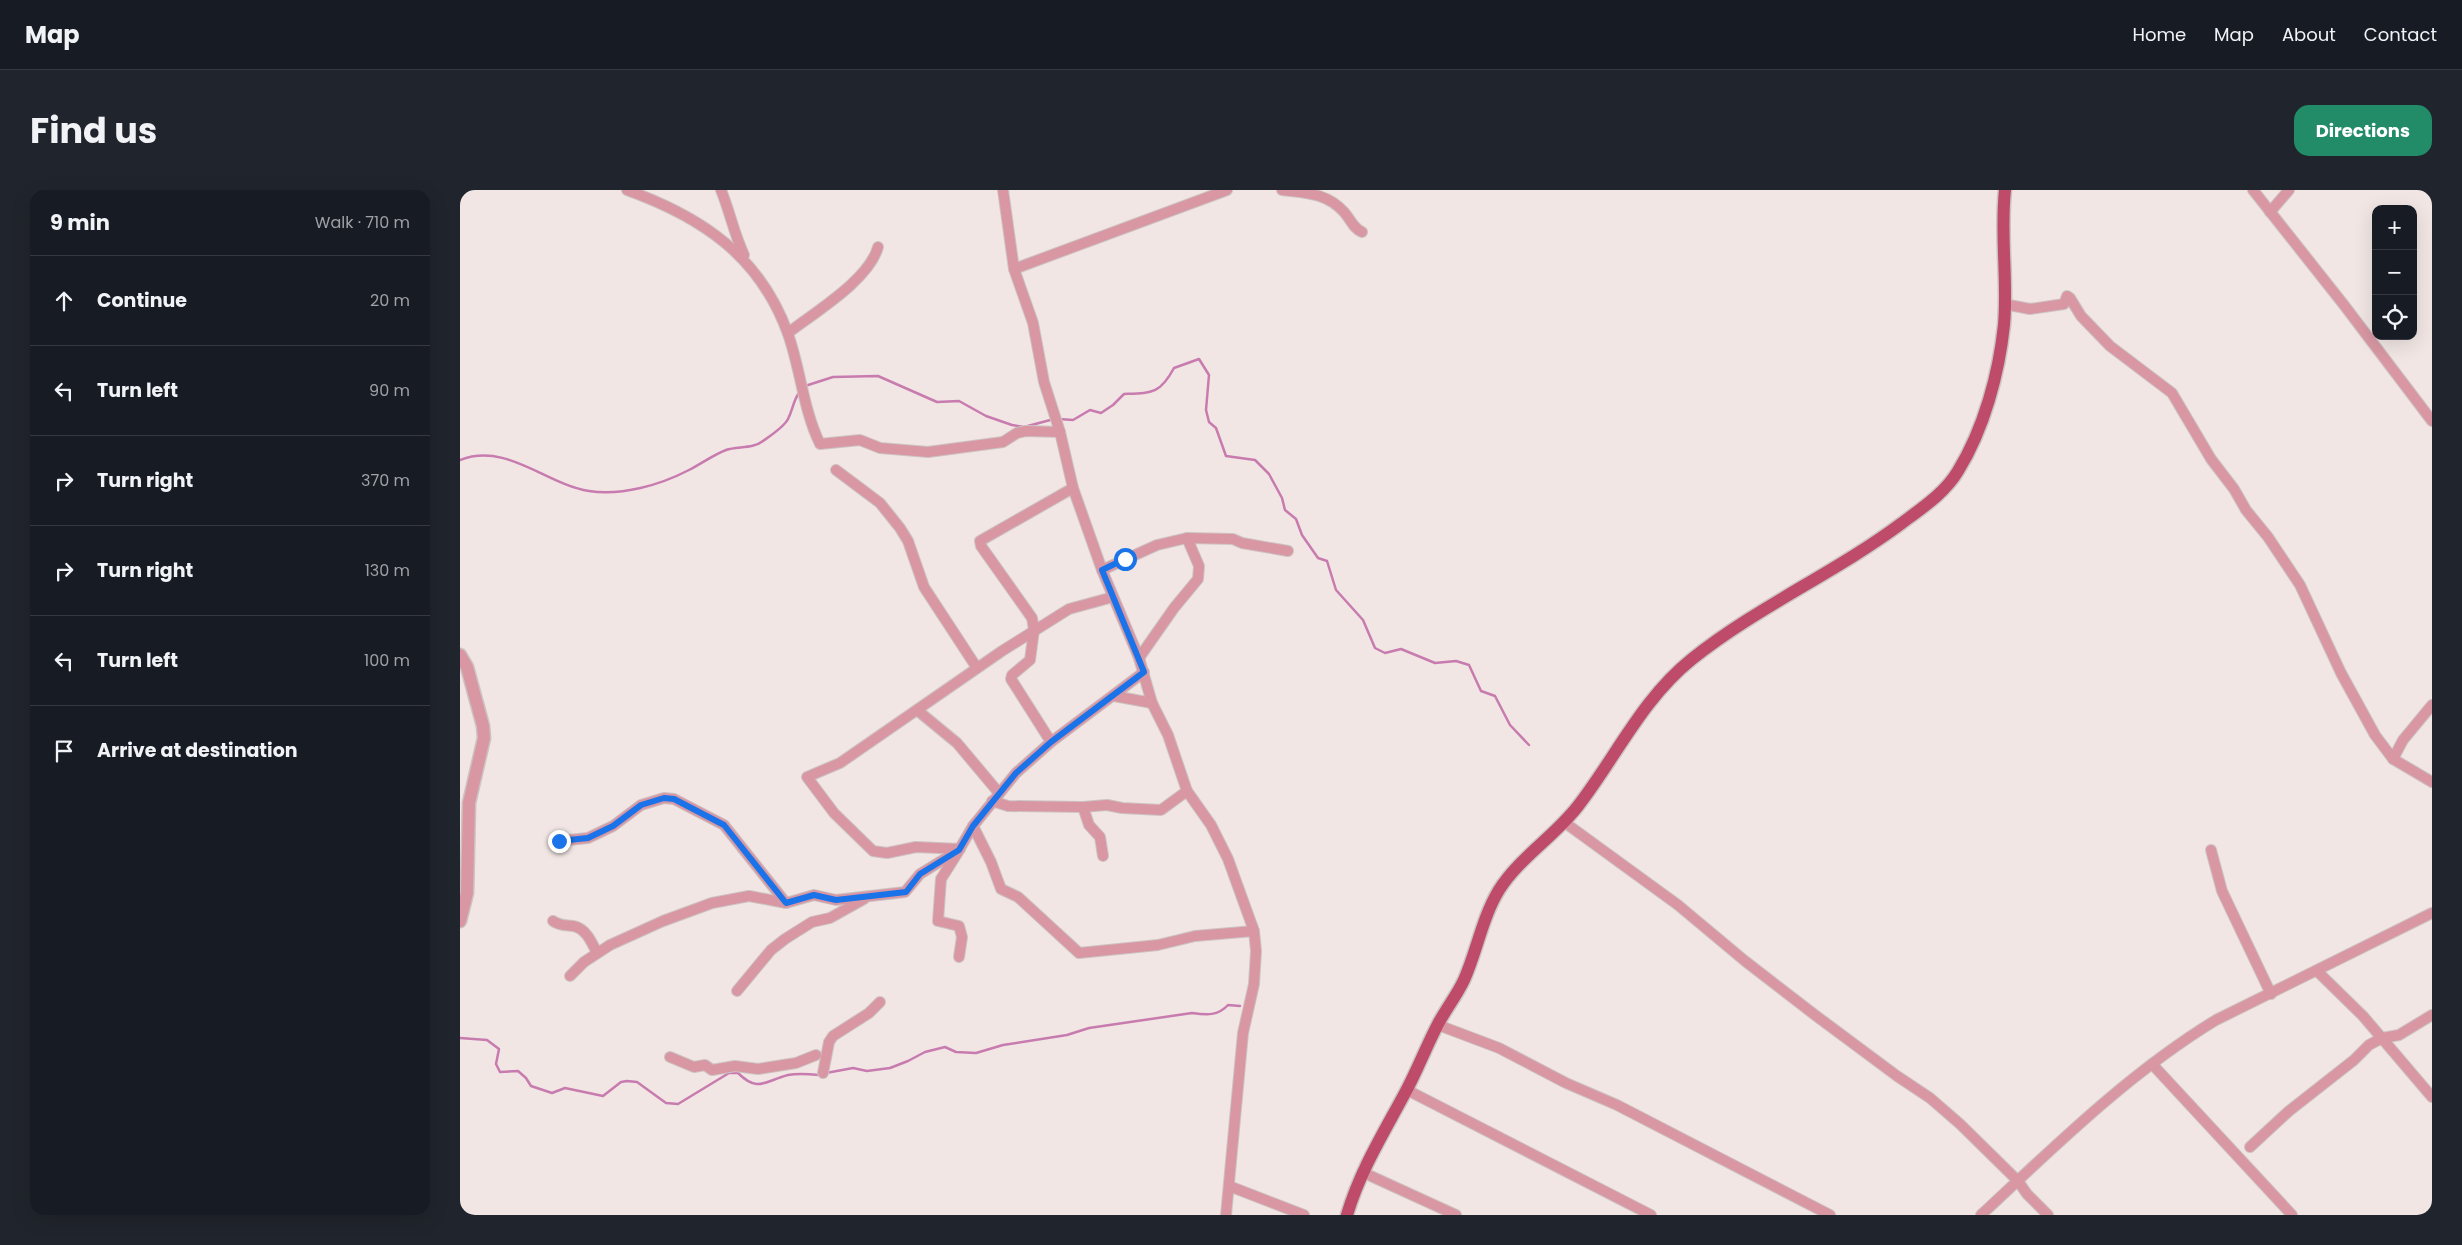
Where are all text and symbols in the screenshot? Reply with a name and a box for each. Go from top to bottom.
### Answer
text: Map [25,18,80,51]
text: Home [2132,22,2186,47]
text: Map [2214,22,2254,47]
text: About [2282,22,2336,47]
text: Contact [2364,22,2437,47]
button: Directions [2294,105,2432,156]
text: Find us [30,106,157,155]
map controls [2372,205,2417,340]
button: + [2372,205,2417,250]
text: 9 min [50,208,110,237]
text: Walk · 710 m [315,211,410,234]
button: − [2372,250,2417,295]
icon: ahead [50,287,78,315]
text: Continue [97,287,187,314]
text: 20 m [370,289,410,312]
button: locate [2372,295,2417,340]
icon: left [50,377,78,405]
text: Turn left [97,377,178,404]
text: 90 m [369,379,410,402]
icon: right [50,467,78,495]
text: Turn right [97,467,193,494]
text: 370 m [361,469,410,492]
route start [1114,548,1137,571]
icon: right [50,557,78,585]
text: Turn right [97,557,193,584]
text: 130 m [365,559,410,582]
icon: left [50,647,78,675]
text: Turn left [97,647,178,674]
text: 100 m [364,649,410,672]
icon: arrive [50,737,78,765]
text: Arrive at destination [97,737,298,764]
route end [548,830,571,853]

